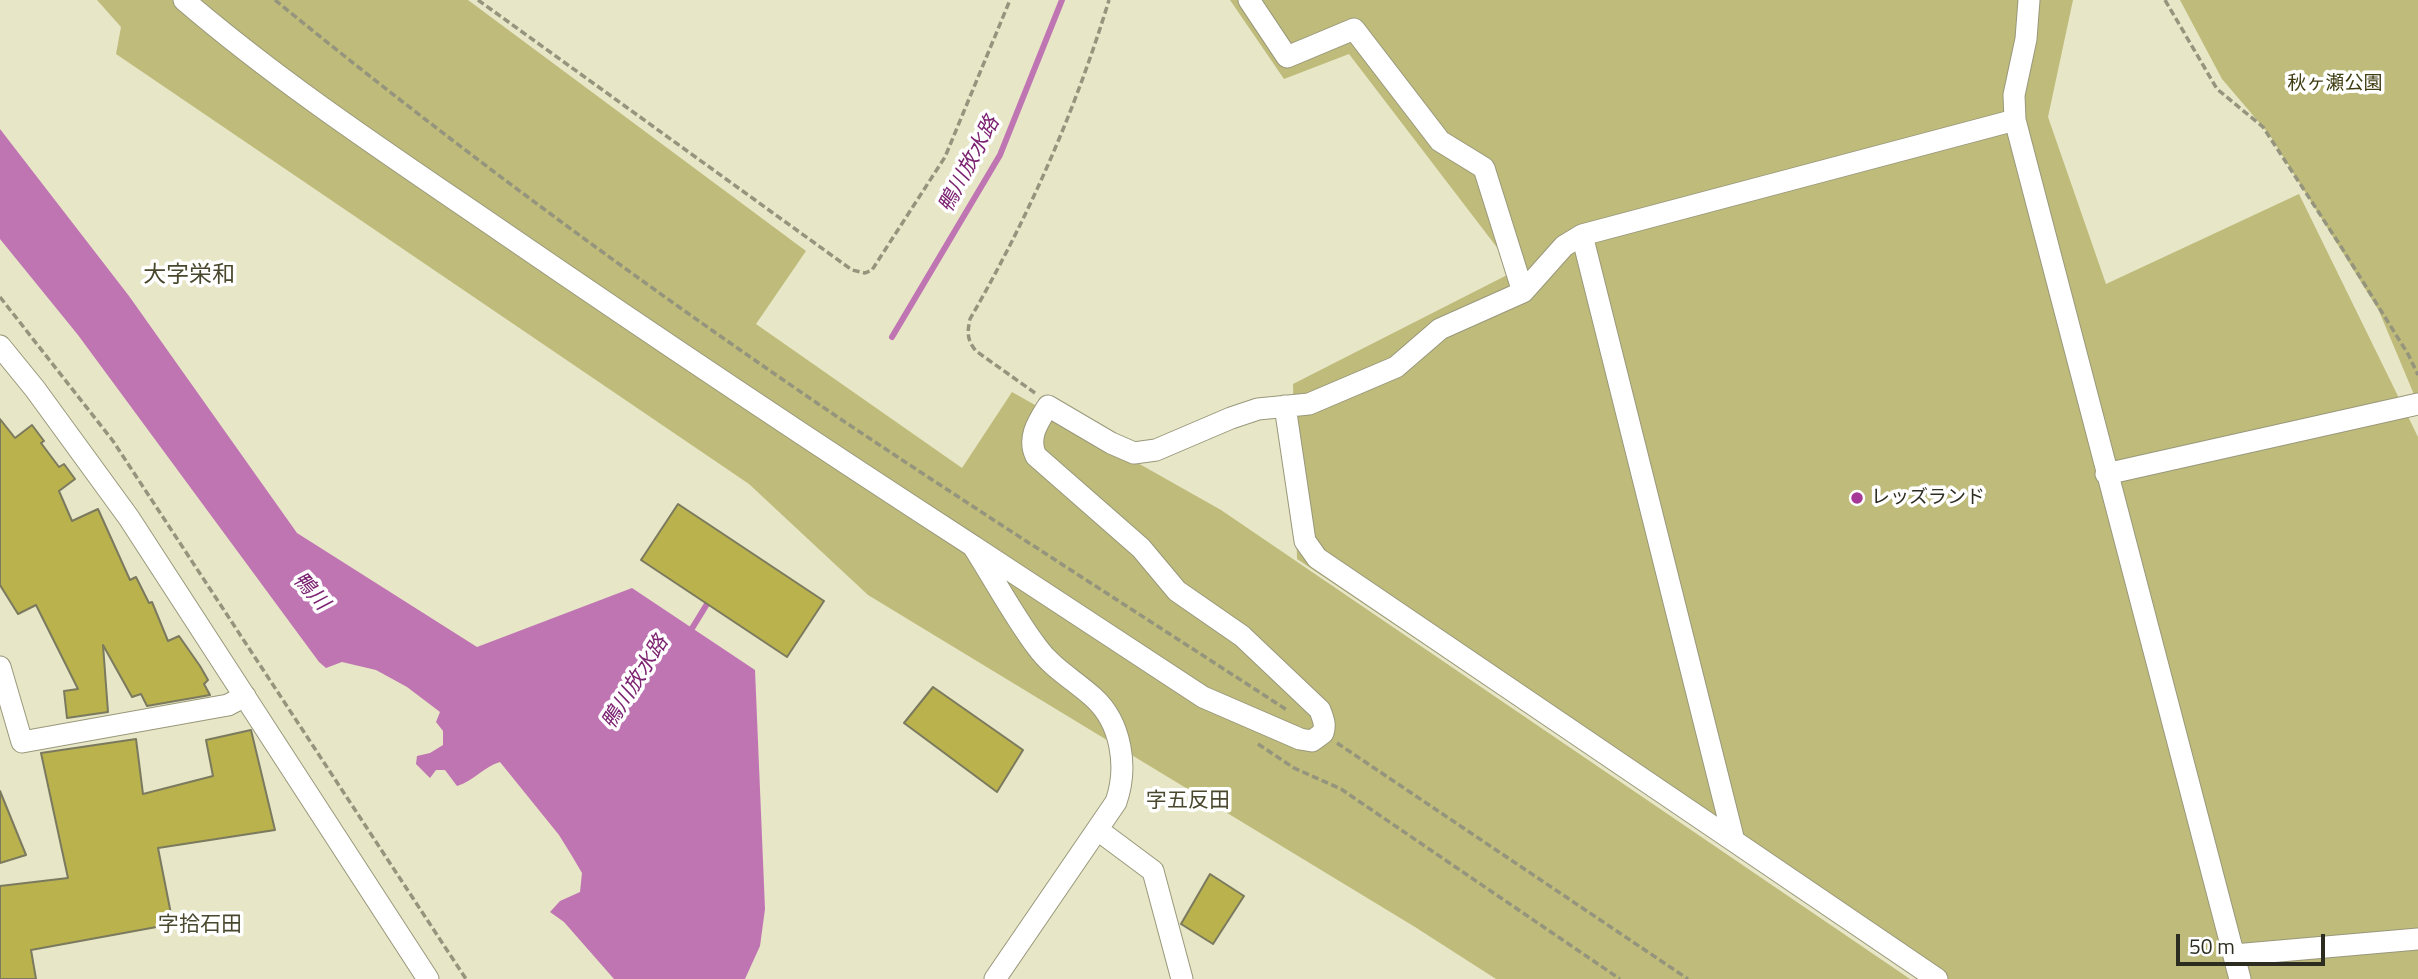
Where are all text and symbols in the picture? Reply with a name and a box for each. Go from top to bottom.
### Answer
park label: 秋ヶ瀬公園 [2288,73,2382,95]
water label: 鴨川放水路 [934,113,1006,217]
district label: 大字栄和 [143,262,235,290]
place label: レッズランド [1871,487,1985,509]
marker: レッズランド [1849,490,1865,506]
water label: 鴨川 [287,568,333,616]
water label: 鴨川放水路 [597,632,675,734]
district label: 字五反田 [1146,789,1230,815]
district label: 字拾石田 [158,913,242,939]
scale bar [2180,920,2329,964]
text: 50 m [2189,930,2235,962]

